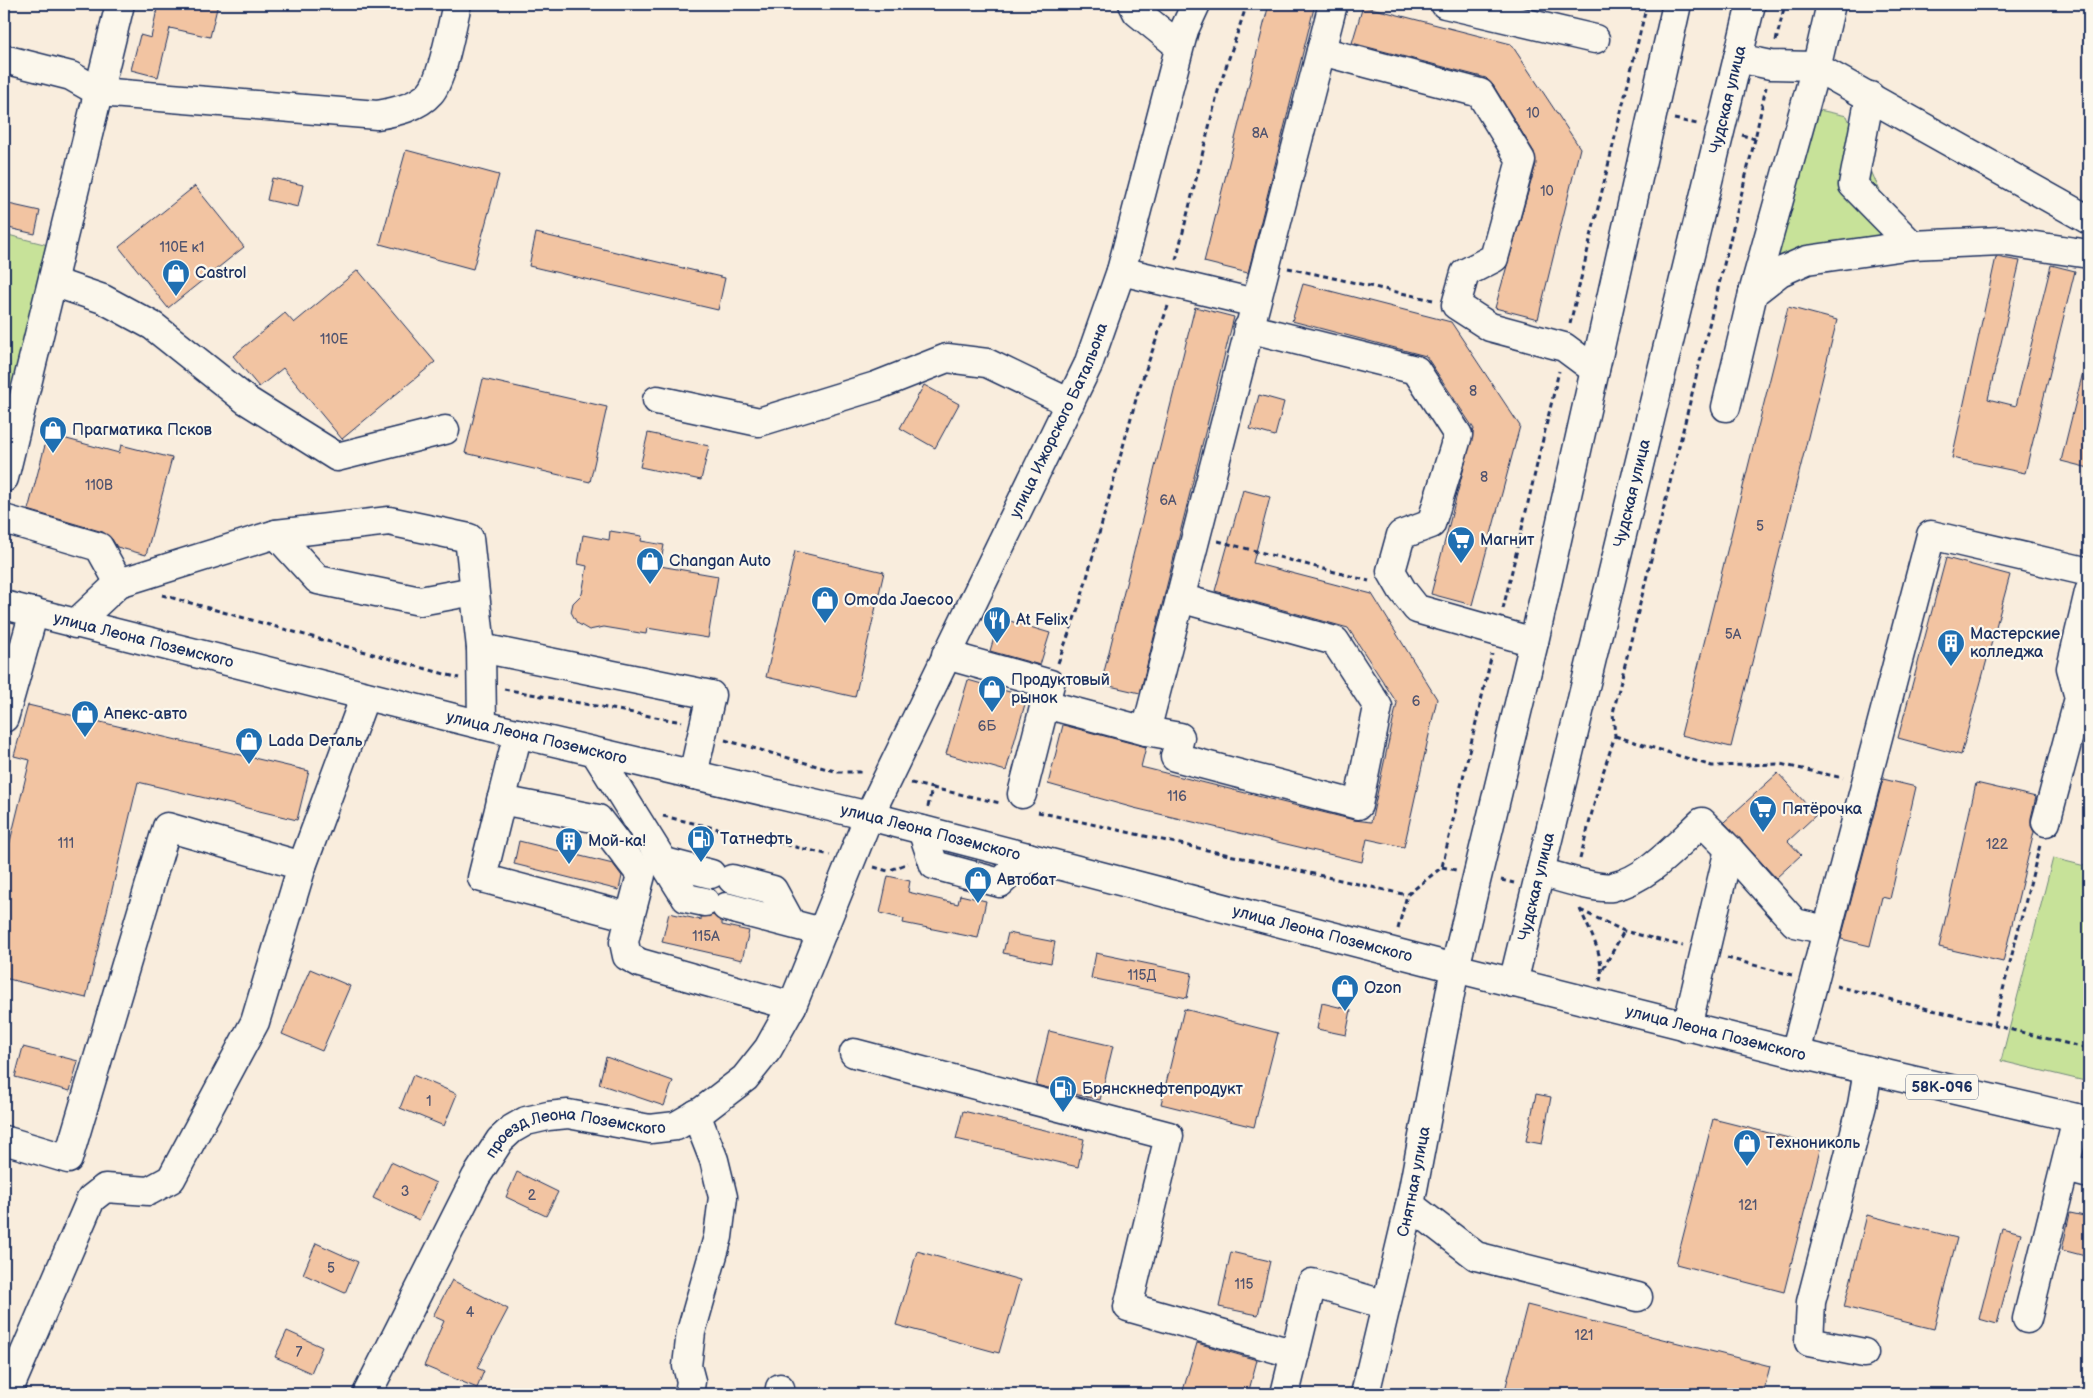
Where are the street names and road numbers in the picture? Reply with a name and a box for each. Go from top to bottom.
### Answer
street label: Чудская улица [1705,43,1750,156]
street label: улица Ижорского Батальона [1006,320,1112,521]
street label: Чудская улица [1610,437,1655,549]
street label: улица Леона Поземского [52,608,236,672]
street label: улица Леона Поземского [444,707,629,768]
street label: улица Леона Поземского [839,800,1023,864]
street label: Чудская улица [1514,830,1559,943]
street label: улица Леона Поземского [1231,901,1415,966]
street label: улица Леона Поземского [1624,1002,1808,1065]
road number: 58К-096 [1906,1074,1978,1100]
street label: проезд Леона Поземского [481,1104,666,1162]
street label: Снятная улица [1393,1124,1434,1239]

